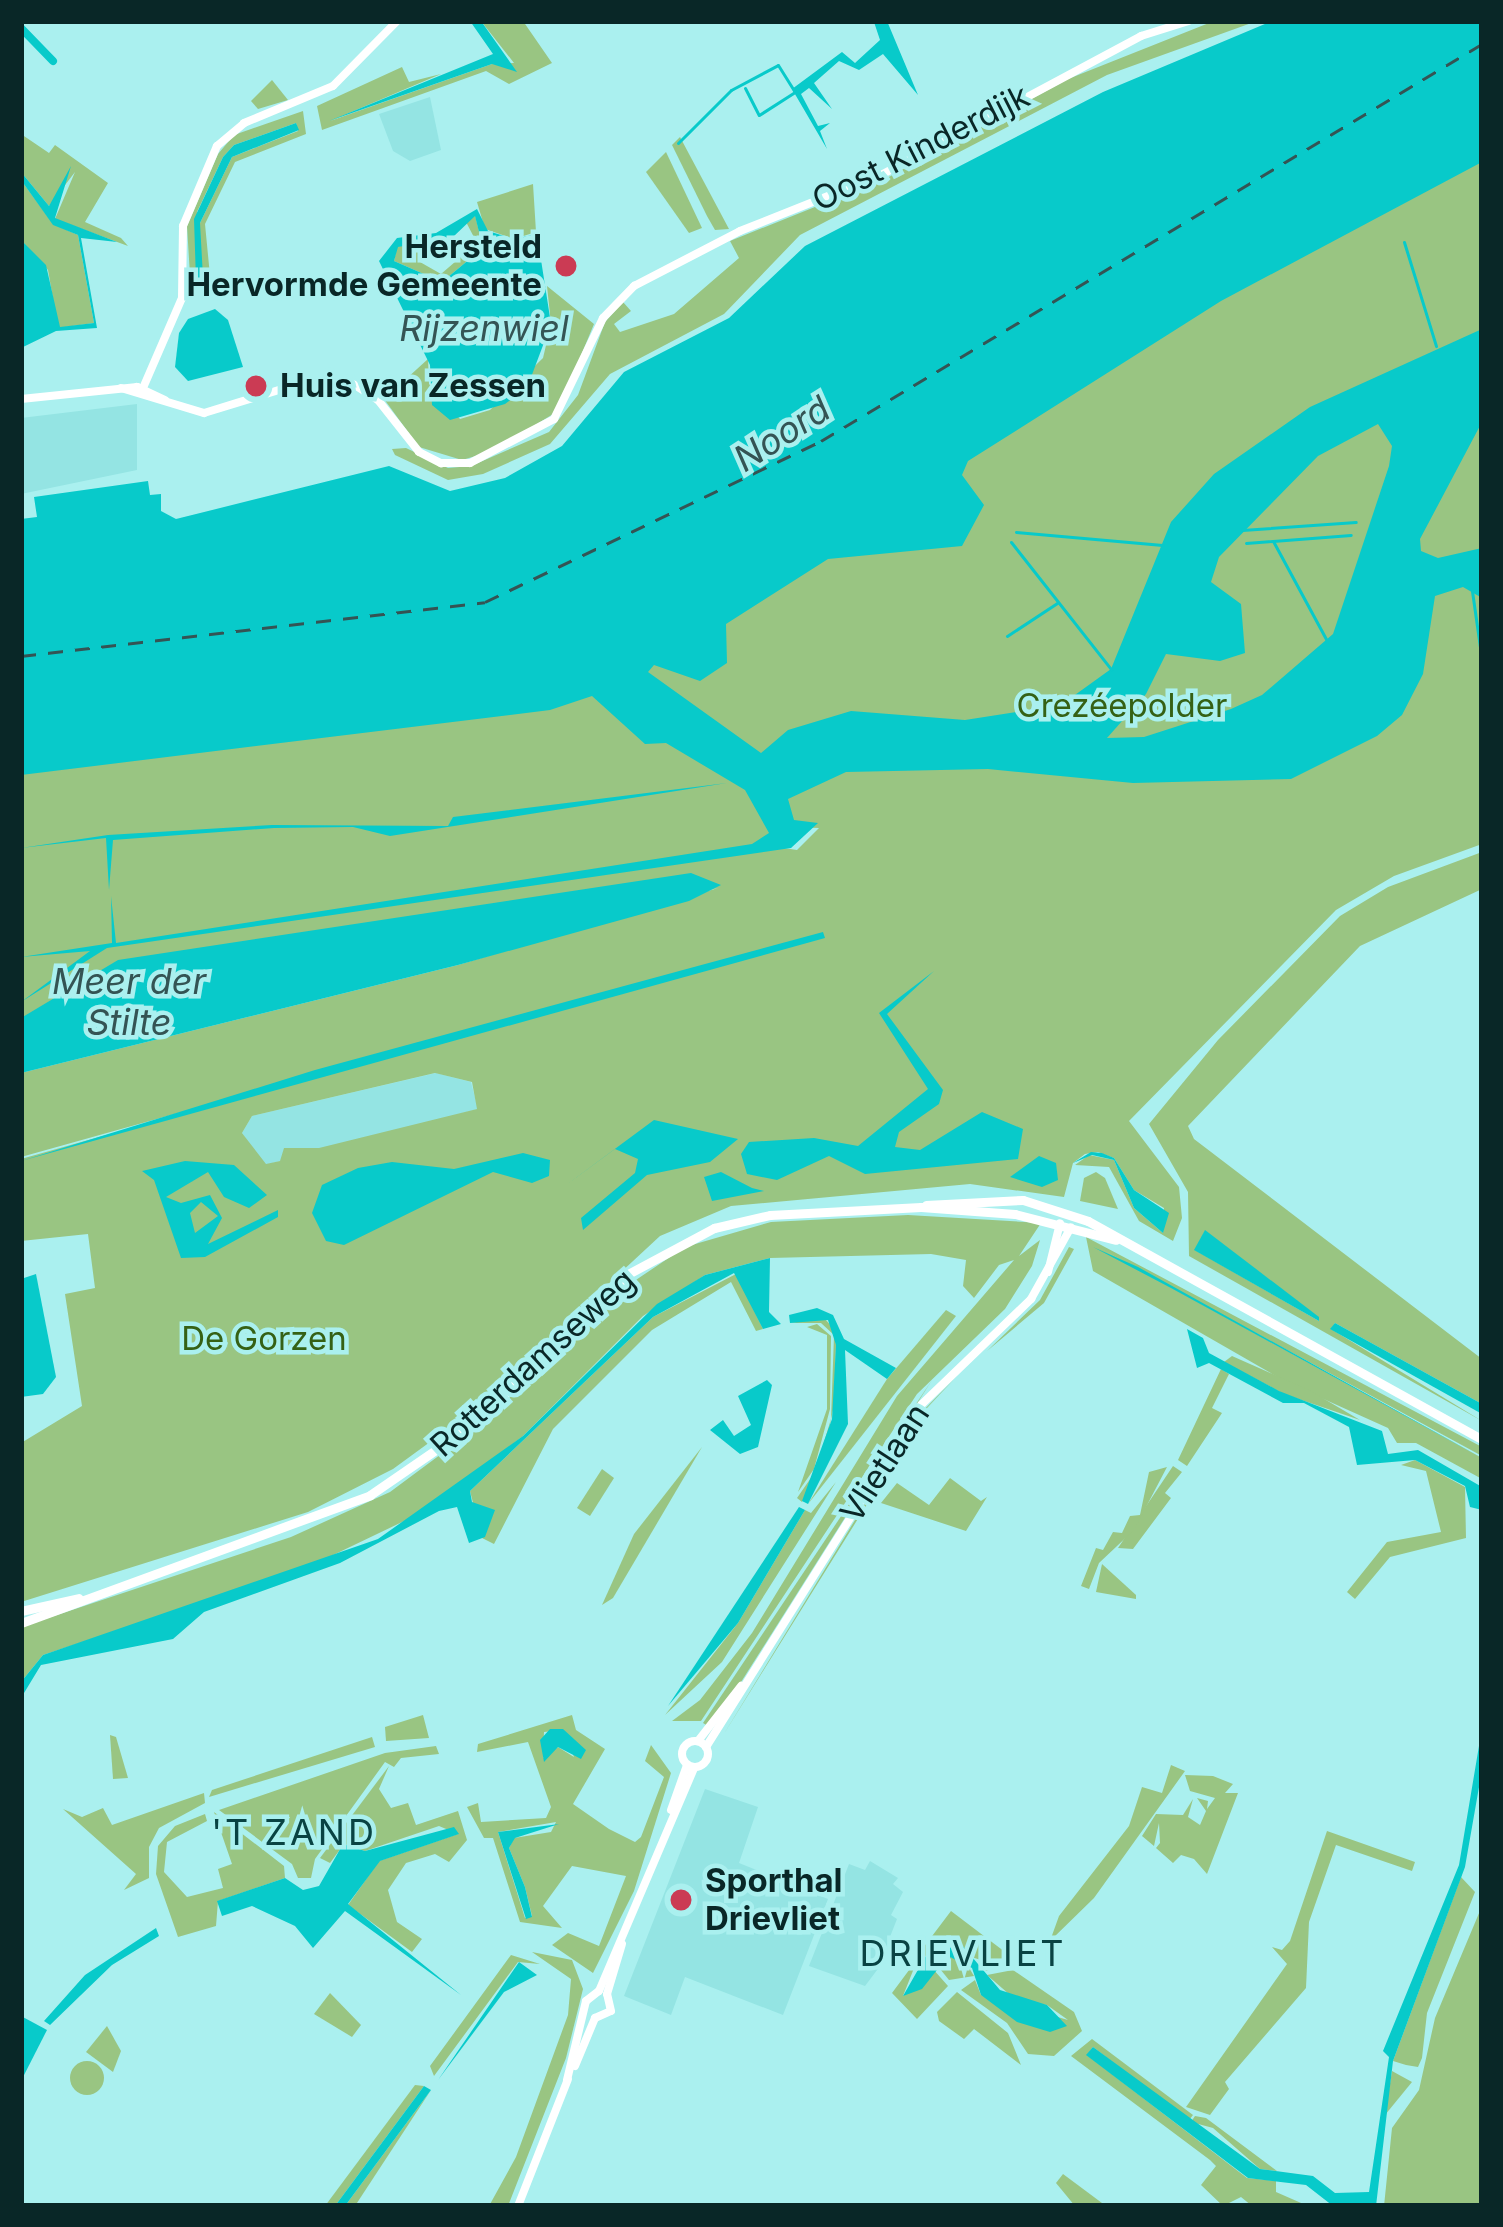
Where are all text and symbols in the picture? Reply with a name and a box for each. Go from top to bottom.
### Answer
street label: Oost Kinderdijk [806,76,1036,220]
place label: Hersteld Hervormde Gemeente [186,227,542,305]
marker: Hersteld Hervormde Gemeente [553,253,579,279]
water label: Rijzenwiel [399,307,569,351]
place label: Huis van Zessen [280,366,546,406]
marker: Huis van Zessen [243,373,269,399]
water label: Noord [726,387,838,481]
park label: Crezéepolder [1017,686,1227,726]
water label: Meer der Stilte [52,959,206,1044]
street label: Rotterdamseweg [423,1261,643,1465]
park label: De Gorzen [181,1319,347,1359]
street label: Vlietlaan [832,1396,938,1530]
district label: 'T ZAND [211,1811,377,1855]
place label: Sporthal Drievliet [705,1861,843,1939]
marker: Sporthal Drievliet [668,1887,694,1913]
district label: DRIEVLIET [859,1932,1067,1976]

